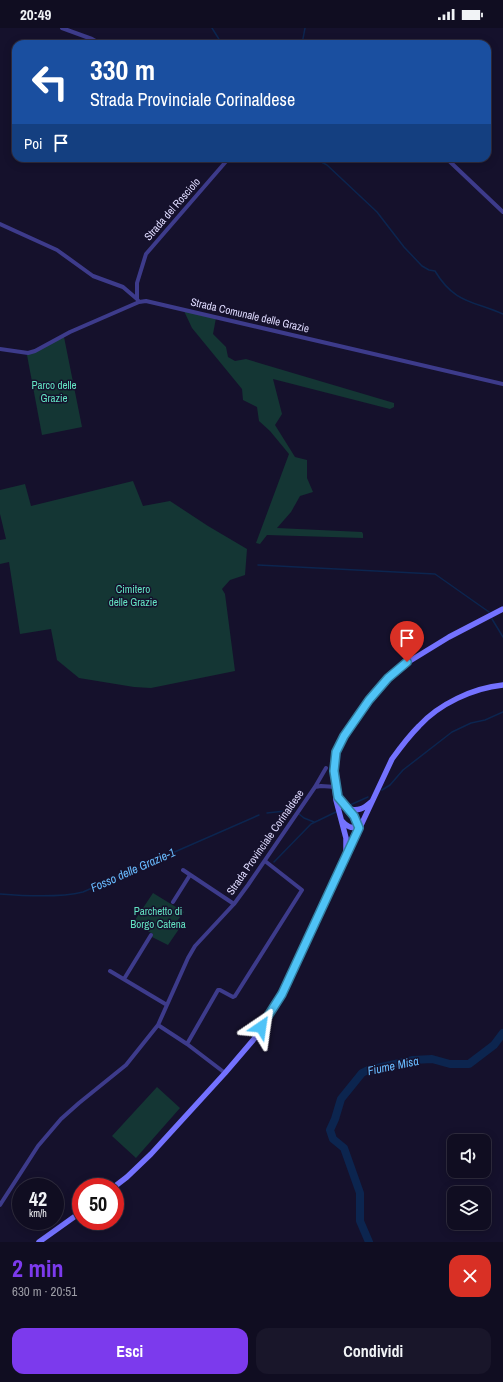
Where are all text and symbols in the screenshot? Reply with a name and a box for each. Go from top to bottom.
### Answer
text: 20:49 [20,4,51,25]
text: 330 m [90,51,155,89]
icon: left [24,56,76,108]
text: Strada Provinciale Corinaldese [90,87,295,112]
icon: arrive [50,132,72,154]
text: Poi [24,133,42,154]
street label: Strada del Rosciolo [141,175,203,243]
street label: Strada Comunale delle Grazie [189,295,311,335]
park label: Parco delle Grazie [31,378,77,405]
park label: Cimitero delle Grazie [109,582,157,609]
pin [390,621,424,662]
icon: arrive [396,627,418,649]
street label: Strada Provinciale Corinaldese [223,787,307,897]
water label: Fosso delle Grazie-1 [88,844,178,896]
park label: Parchetto di Borgo Catena [130,904,186,931]
position arrow [240,1006,282,1048]
water label: Fiume Misa [366,1053,421,1079]
map controls [447,1134,491,1230]
button: sound [447,1134,491,1178]
speed limit sign: 50 [72,1178,124,1230]
text: 42 [29,1185,47,1212]
button: layers [447,1186,491,1230]
text: km/h [29,1207,47,1220]
text: 2 min [12,1252,63,1284]
button: close [449,1255,491,1297]
text: 630 m · 20:51 [12,1283,77,1300]
button: Esci [12,1328,248,1374]
button: Condividi [256,1328,491,1374]

